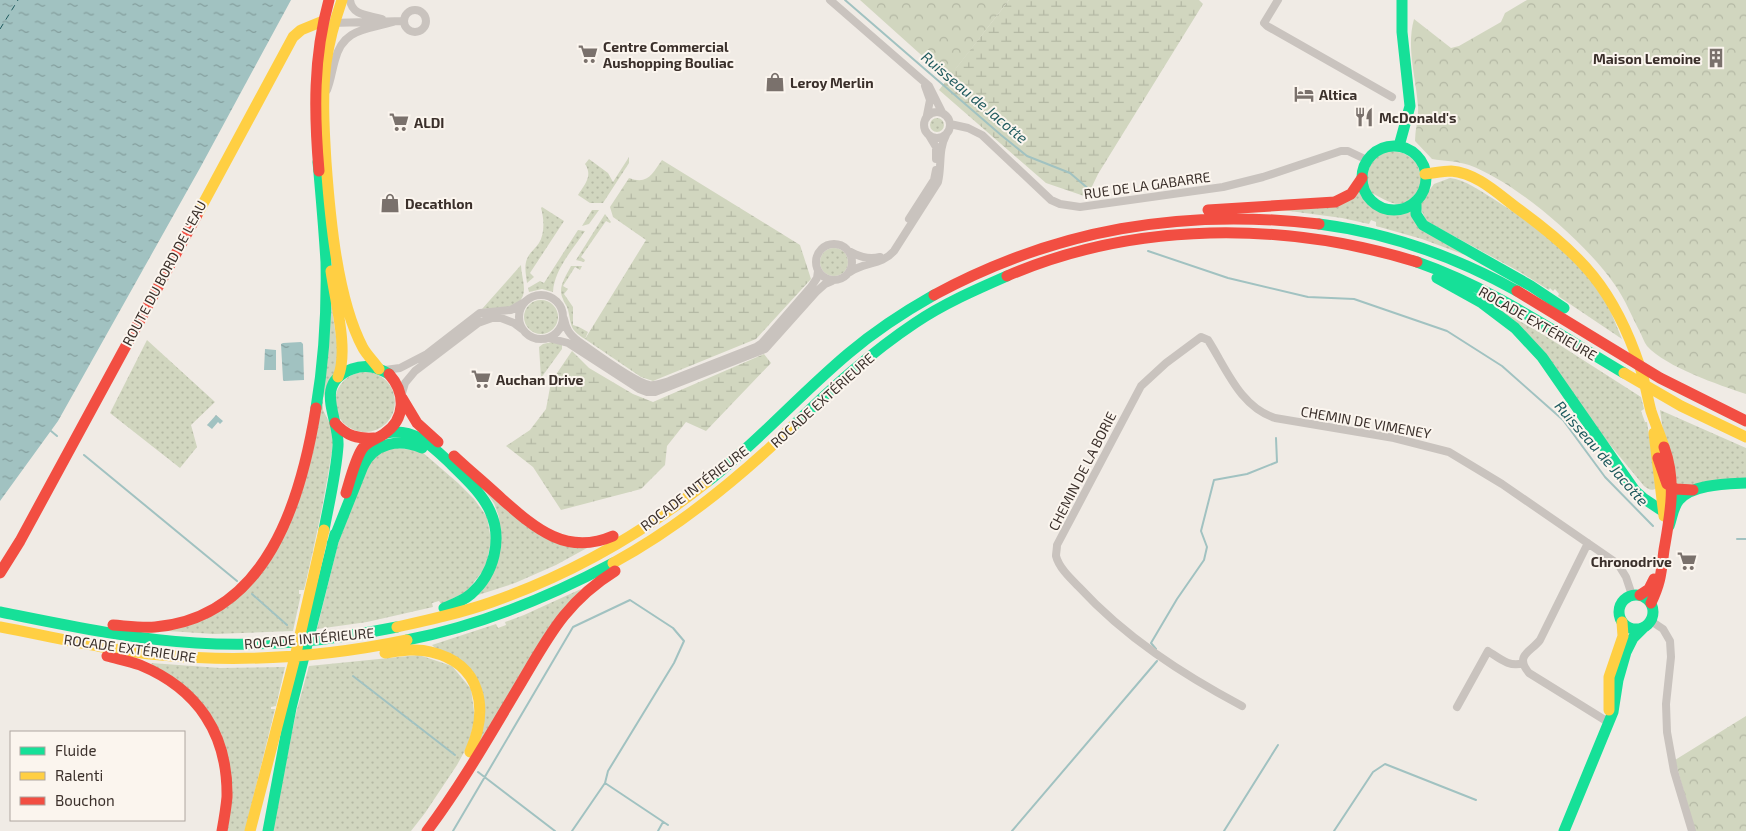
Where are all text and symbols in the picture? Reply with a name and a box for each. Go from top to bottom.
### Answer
place label: Centre Commercial Aushopping Bouliac [603,38,734,71]
supermarket icon: Centre Commercial Aushopping Bouliac [577,43,599,65]
water label: Ruisseau de Jacotte [918,47,1032,147]
building icon: Maison Lemoine [1705,47,1727,69]
place label: Maison Lemoine [1593,50,1701,67]
shop icon: Leroy Merlin [764,71,786,93]
place label: Leroy Merlin [790,74,874,91]
hotel icon: Altica [1293,83,1315,105]
place label: Altica [1319,86,1357,103]
restaurant icon: McDonald's [1353,106,1375,128]
place label: McDonald's [1379,109,1457,126]
supermarket icon: ALDI [388,111,410,133]
place label: ALDI [414,114,444,131]
street label: RUE DE LA GABARRE [1082,168,1212,202]
shop icon: Decathlon [379,192,401,214]
place label: Decathlon [405,195,473,212]
street label: ROUTE DU BORD DE L'EAU [118,197,210,349]
street label: ROCADE EXTÉRIEURE [1476,282,1600,364]
street label: ROCADE EXTÉRIEURE [767,349,877,451]
supermarket icon: Auchan Drive [470,368,492,390]
place label: Auchan Drive [496,371,584,388]
water label: Ruisseau de Jacotte [1551,397,1653,509]
street label: CHEMIN DE VIMENEY [1300,402,1433,442]
street label: CHEMIN DE LA BORIE [1045,409,1119,533]
street label: ROCADE INTÉRIEURE [637,442,751,534]
supermarket icon: Chronodrive [1676,550,1698,572]
place label: Chronodrive [1591,553,1672,570]
street label: ROCADE INTÉRIEURE [243,624,375,652]
street label: ROCADE EXTÉRIEURE [63,630,197,666]
legend [10,731,185,821]
text: Fluide [55,741,96,759]
text: Ralenti [55,766,103,784]
text: Bouchon [55,791,115,809]

